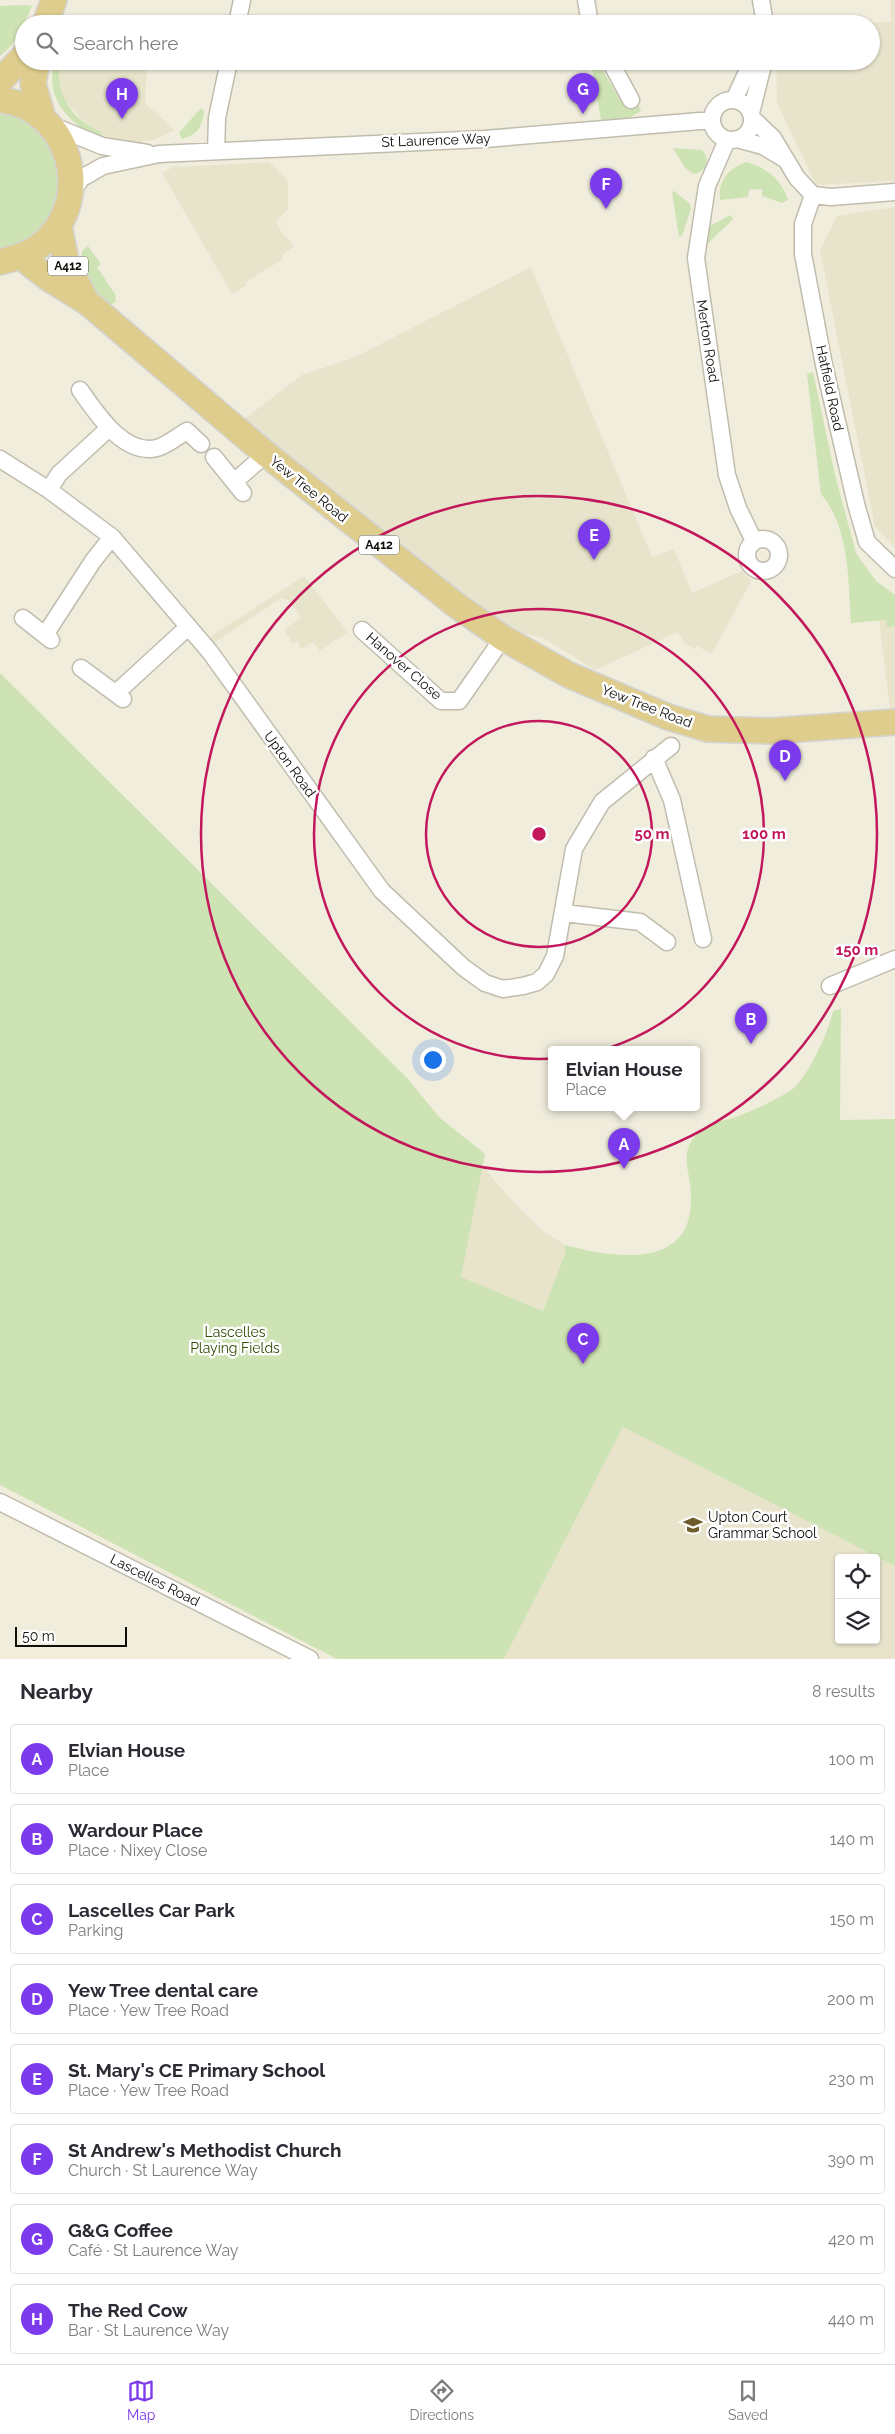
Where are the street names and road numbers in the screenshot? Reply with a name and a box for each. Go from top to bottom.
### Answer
street label: St Laurence Way [381,130,491,150]
road number: A412 [48,256,88,276]
street label: Merton Road [694,299,722,383]
street label: Hatfield Road [813,344,847,432]
street label: Yew Tree Road [267,453,351,525]
road number: A412 [359,536,399,554]
street label: Hanover Close [363,629,445,703]
street label: Yew Tree Road [600,681,694,731]
street label: Upton Road [261,728,319,800]
street label: Lascelles Road [108,1551,202,1609]

